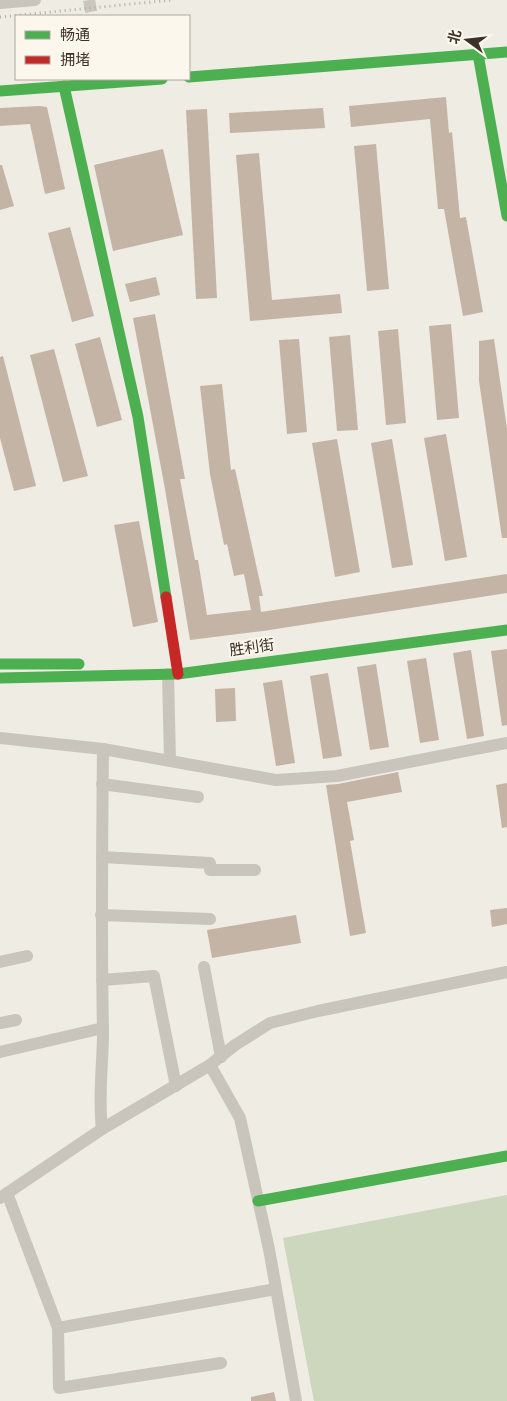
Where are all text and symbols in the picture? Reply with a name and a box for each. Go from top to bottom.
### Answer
legend [15,15,190,80]
north arrow [442,15,492,65]
text: 畅通 [60,27,90,46]
text: 北 [446,28,466,46]
text: 拥堵 [60,52,90,71]
street label: 胜利街 [228,636,276,662]

